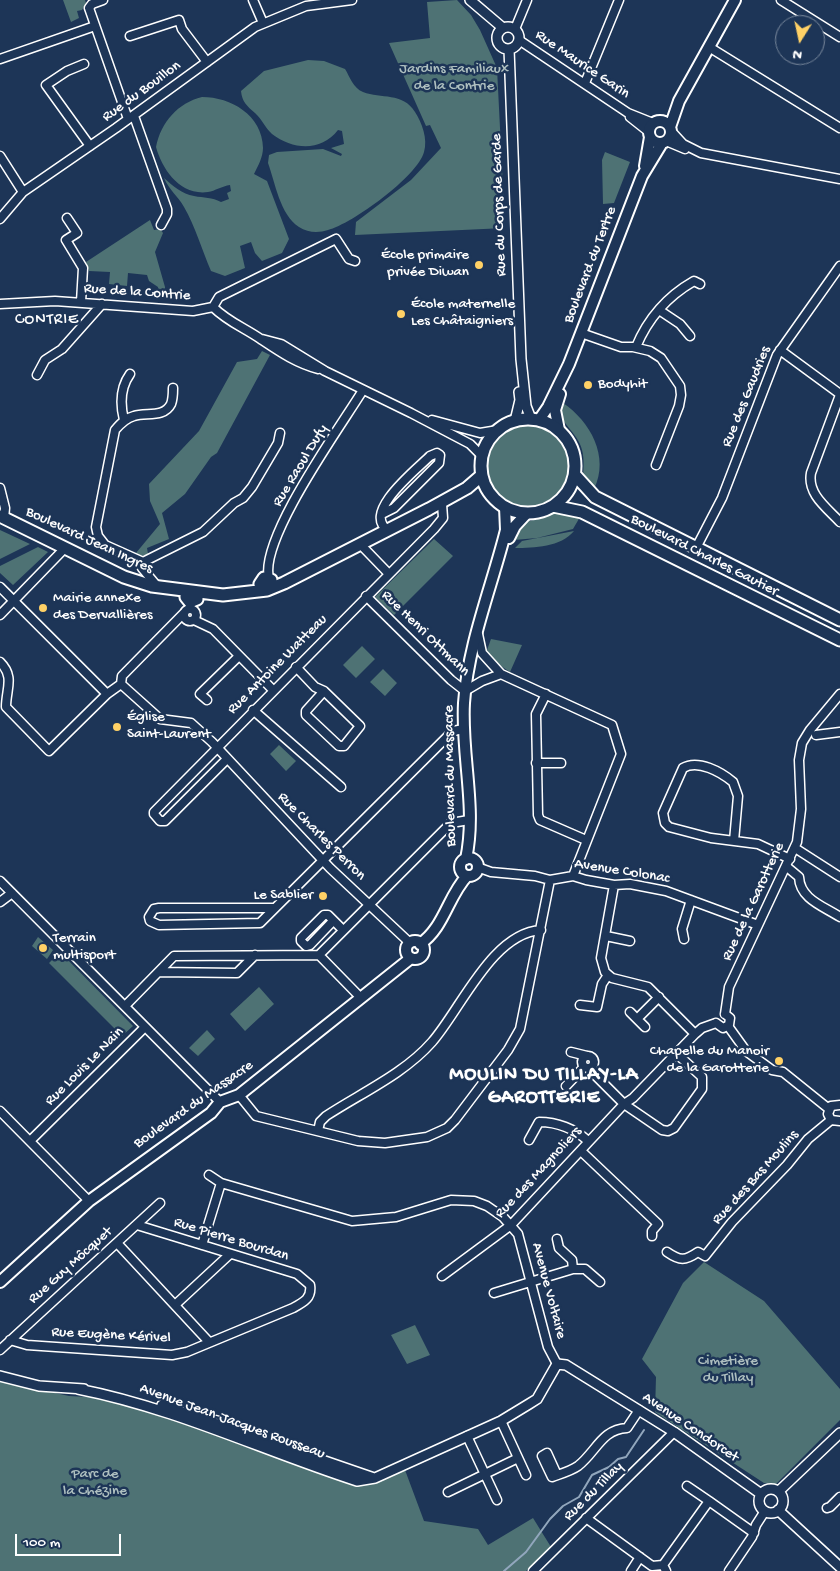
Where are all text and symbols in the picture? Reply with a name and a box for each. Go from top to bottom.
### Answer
north arrow [775,15,825,65]
street label: Rue Maurice Garin [531,27,633,103]
text: N [792,45,803,63]
street label: Rue du Bouillon [99,57,185,127]
park label: Jardins Familiaux de la Contrie [399,61,509,96]
street label: Rue du Corps de Garde [489,133,511,277]
street label: Boulevard du Tertre [560,204,622,326]
place label: École primaire privée Diwan [381,247,469,282]
marker: École primaire privée Diwan [473,259,485,271]
street label: Rue de la Contrie [83,280,191,306]
place label: École maternelle Les Châtaigniers [411,296,515,331]
marker: École maternelle Les Châtaigniers [395,308,407,320]
district label: CONTRIE [14,311,80,331]
street label: Rue des Gaudries [719,344,775,450]
place label: Bodyhit [598,376,647,394]
marker: Bodyhit [582,379,594,391]
street label: Rue Raoul Dufy [269,422,333,510]
street label: Boulevard Jean Ingres [22,504,156,578]
street label: Boulevard Charles Gautier [627,511,781,601]
street label: Rue Henri Ottmann [377,587,473,681]
place label: Mairie annexe des Dervallières [53,590,153,625]
marker: Mairie annexe des Dervallières [37,602,49,614]
street label: Rue Antoine Watteau [224,611,332,719]
street label: Boulevard du Massacre [441,705,461,847]
place label: Église Saint-Laurent [127,709,211,744]
marker: Église Saint-Laurent [111,721,123,733]
street label: Rue Charles Perron [273,789,369,885]
street label: Rue de la Garotterie [719,840,789,964]
street label: Avenue Colonac [573,856,671,888]
place label: Le Sablier [253,887,313,905]
marker: Le Sablier [317,890,329,902]
place label: Terrain multisport [53,930,115,965]
marker: Terrain multisport [37,942,49,954]
street label: Rue Louis Le Nain [42,1024,128,1110]
place label: Chapelle du Manoir de la Garotterie [650,1043,769,1078]
marker: Chapelle du Manoir de la Garotterie [773,1055,785,1067]
street label: Boulevard du Massacre [131,1057,257,1153]
district label: MOULIN DU TILLAY-LA GAROTTERIE [447,1064,641,1111]
street label: Rue des Magnoliers [492,1123,586,1223]
street label: Rue des Bas Moulins [709,1127,803,1229]
street label: Rue Pierre Bourdan [171,1214,291,1266]
street label: Rue Guy Môcquet [25,1224,117,1308]
street label: Avenue Voltaire [527,1241,569,1341]
street label: Rue Eugène Kérivel [51,1324,171,1348]
park label: Cimetière du Tillay [698,1353,758,1388]
street label: Avenue Jean-Jacques Rousseau [137,1380,327,1464]
street label: Avenue Condorcet [638,1389,742,1467]
street label: Rue du Tillay [560,1458,628,1526]
park label: Parc de la Chézine [63,1466,127,1501]
scale bar [18,1524,124,1556]
text: 100 m [23,1534,60,1552]

